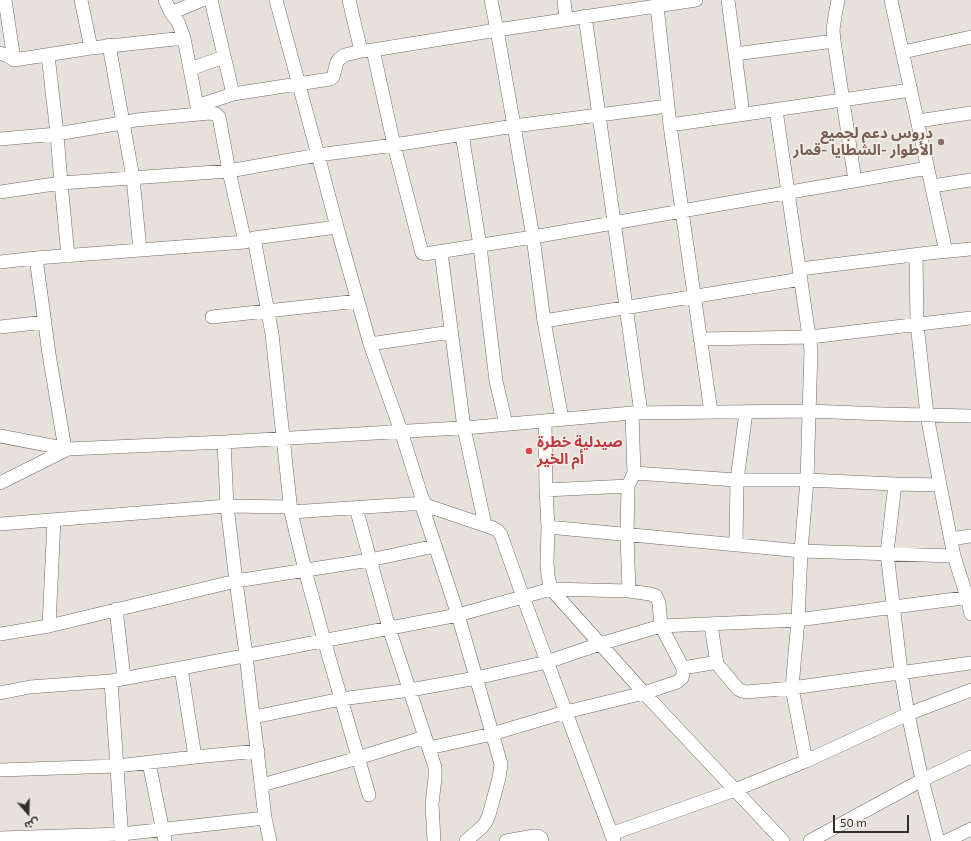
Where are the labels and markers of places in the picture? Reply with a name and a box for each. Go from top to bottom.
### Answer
place label: دروس دعم لجميع الأطوار -الشطايا -قمار [793,124,933,159]
marker: دروس دعم لجميع الأطوار -الشطايا -قمار [936,137,946,147]
place label: صيدلية خطرة أم الخير [537,433,623,468]
marker: صيدلية خطرة أم الخير [524,446,534,456]

